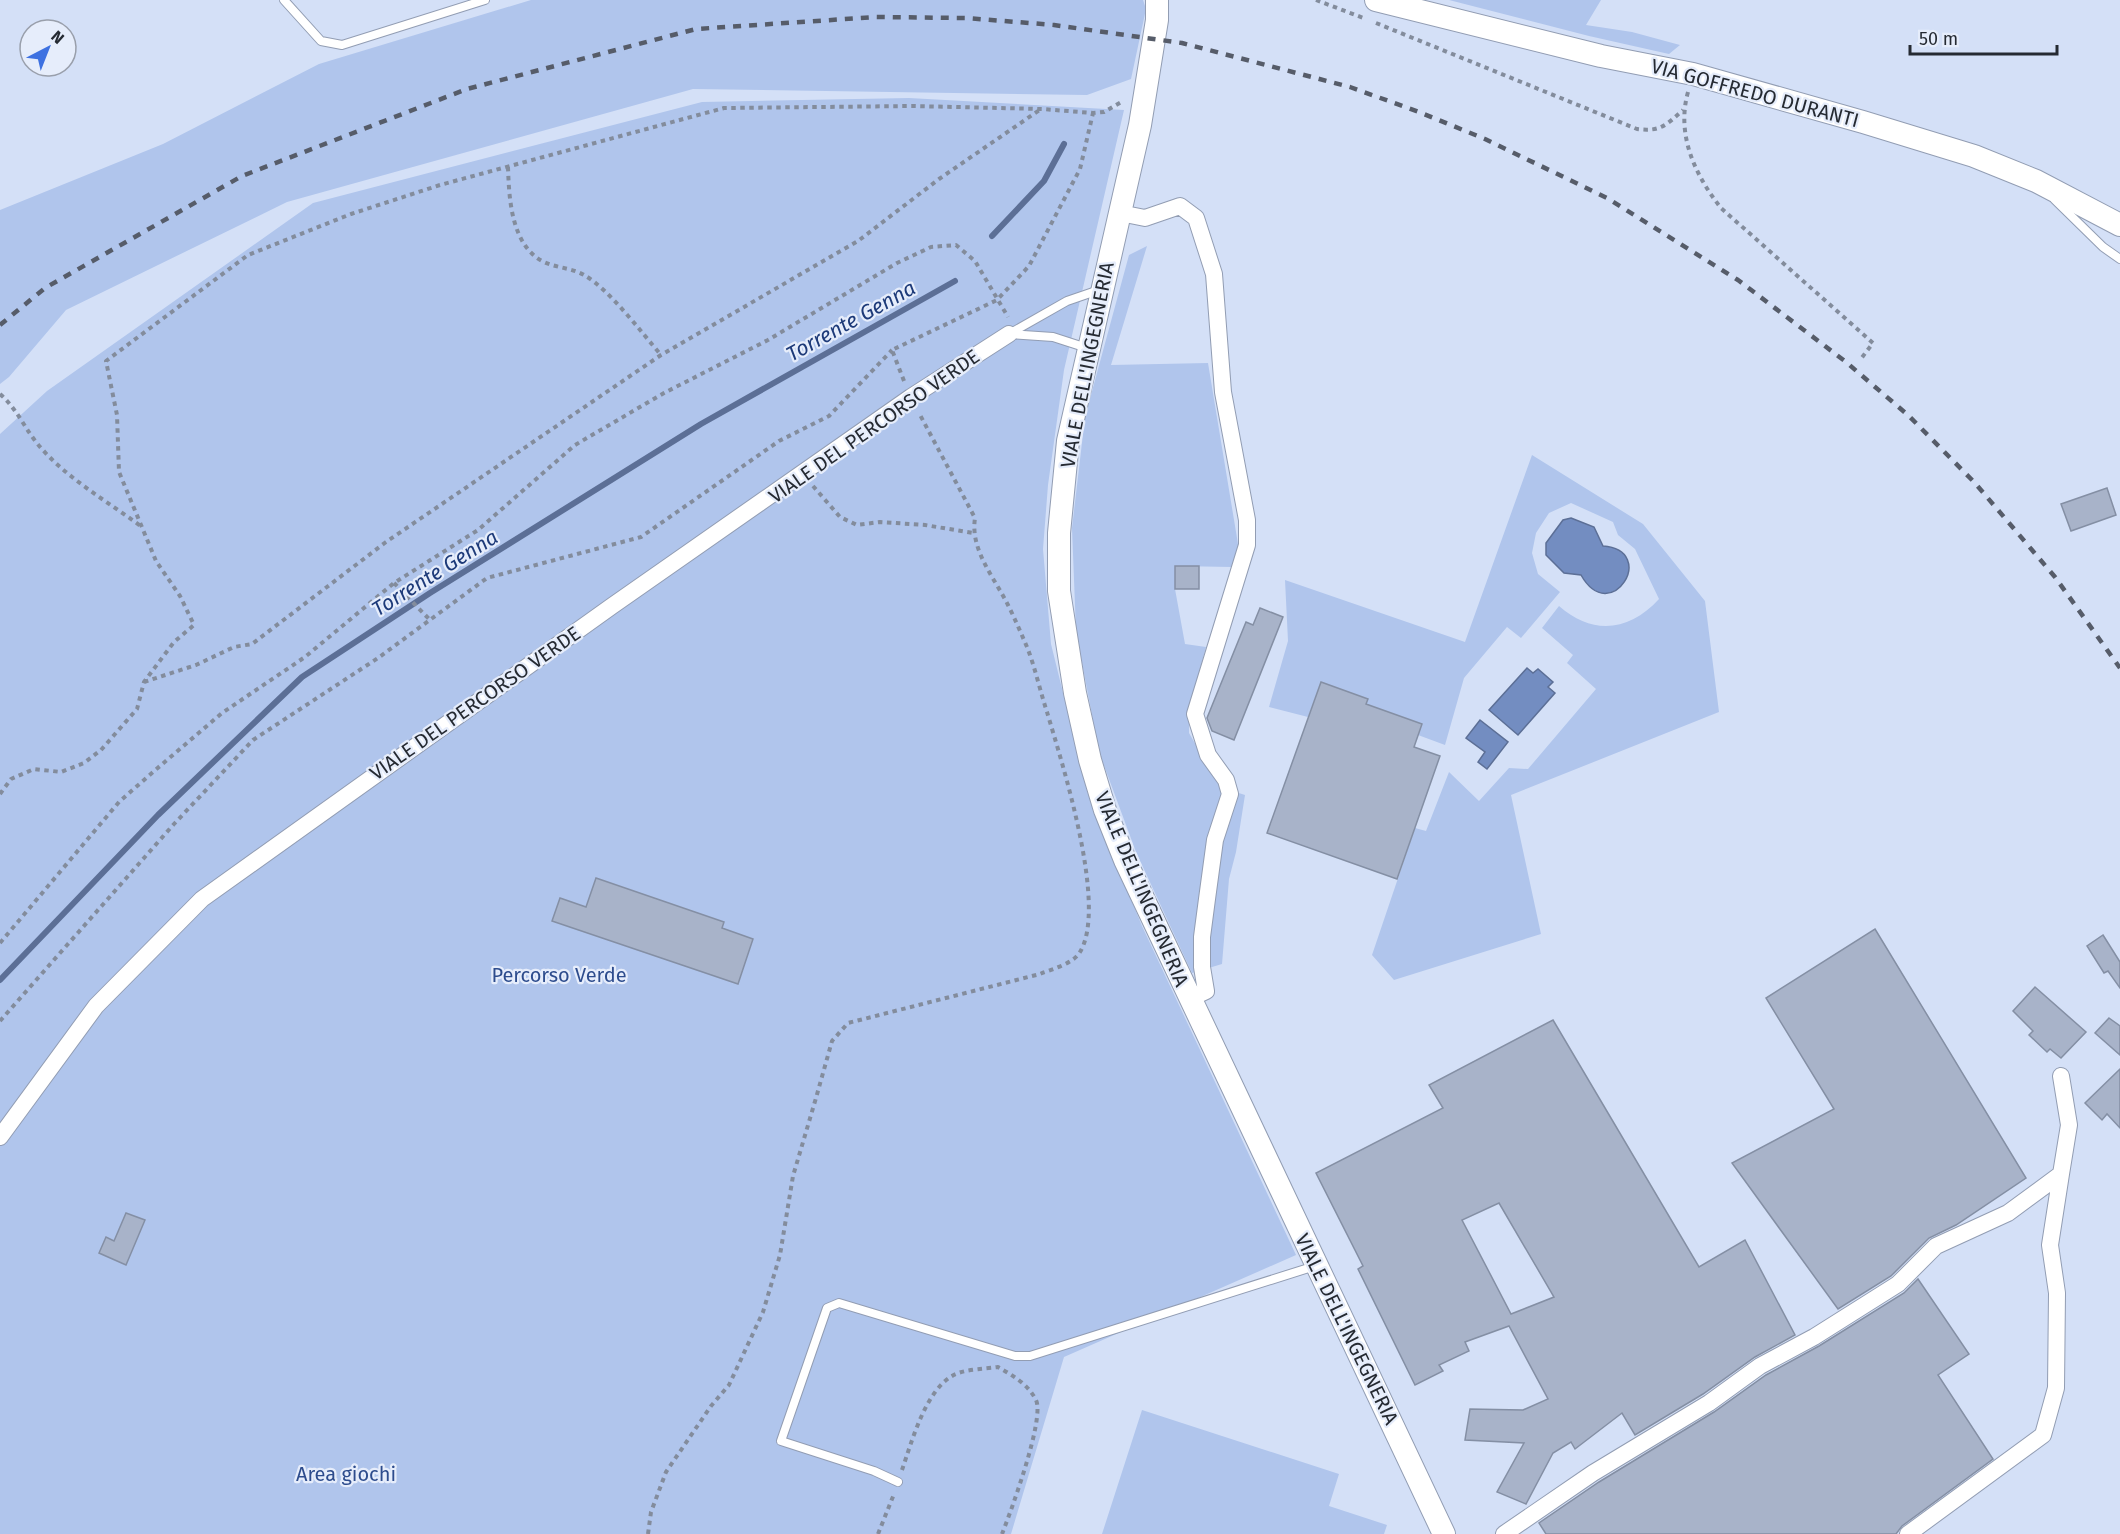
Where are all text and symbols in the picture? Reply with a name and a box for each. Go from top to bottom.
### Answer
north arrow [18,18,78,78]
scale bar [1910,18,2057,56]
text: N [47,27,68,48]
text: 50 m [1919,28,1958,50]
street label: VIA GOFFREDO DURANTI [1648,54,1862,132]
street label: VIALE DELL'INGEGNERIA [1055,259,1119,470]
water label: Torrente Genna [782,275,920,367]
street label: VIALE DEL PERCORSO VERDE [764,344,984,508]
water label: Torrente Genna [367,524,503,622]
street label: VIALE DEL PERCORSO VERDE [365,621,585,785]
street label: VIALE DELL'INGEGNERIA [1090,788,1194,991]
park label: Percorso Verde [491,963,627,987]
street label: VIALE DELL'INGEGNERIA [1290,1230,1404,1429]
park label: Area giochi [296,1462,396,1486]

